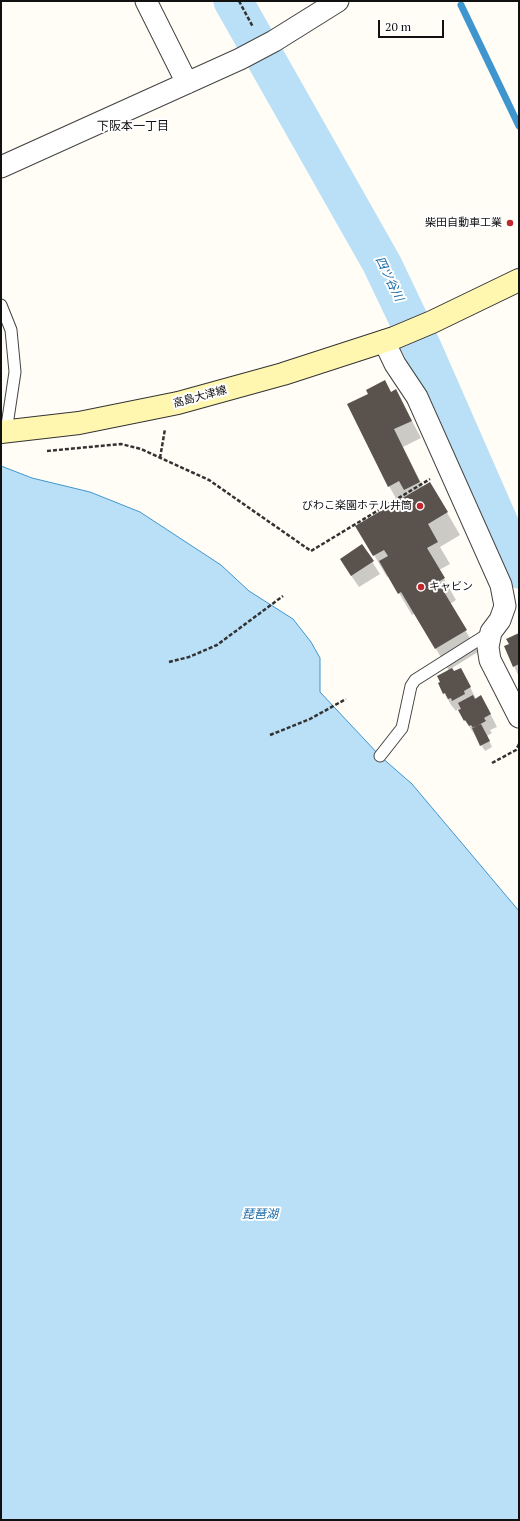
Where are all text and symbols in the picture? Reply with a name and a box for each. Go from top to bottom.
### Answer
scale bar [380,12,446,38]
text: 20 m [385,19,411,34]
district label: 下阪本一丁目 [97,120,169,134]
place label: 柴田自動車工業 [425,216,502,230]
marker: 柴田自動車工業 [505,218,515,228]
water label: 四ツ谷川 [372,254,406,304]
street label: 高島大津線 [172,384,228,410]
place label: びわこ楽園ホテル井筒 [302,499,412,513]
marker: びわこ楽園ホテル井筒 [415,501,425,511]
place label: キャビン [429,580,473,594]
marker: キャビン [416,582,426,592]
water label: 琵琶湖 [242,1208,278,1222]

